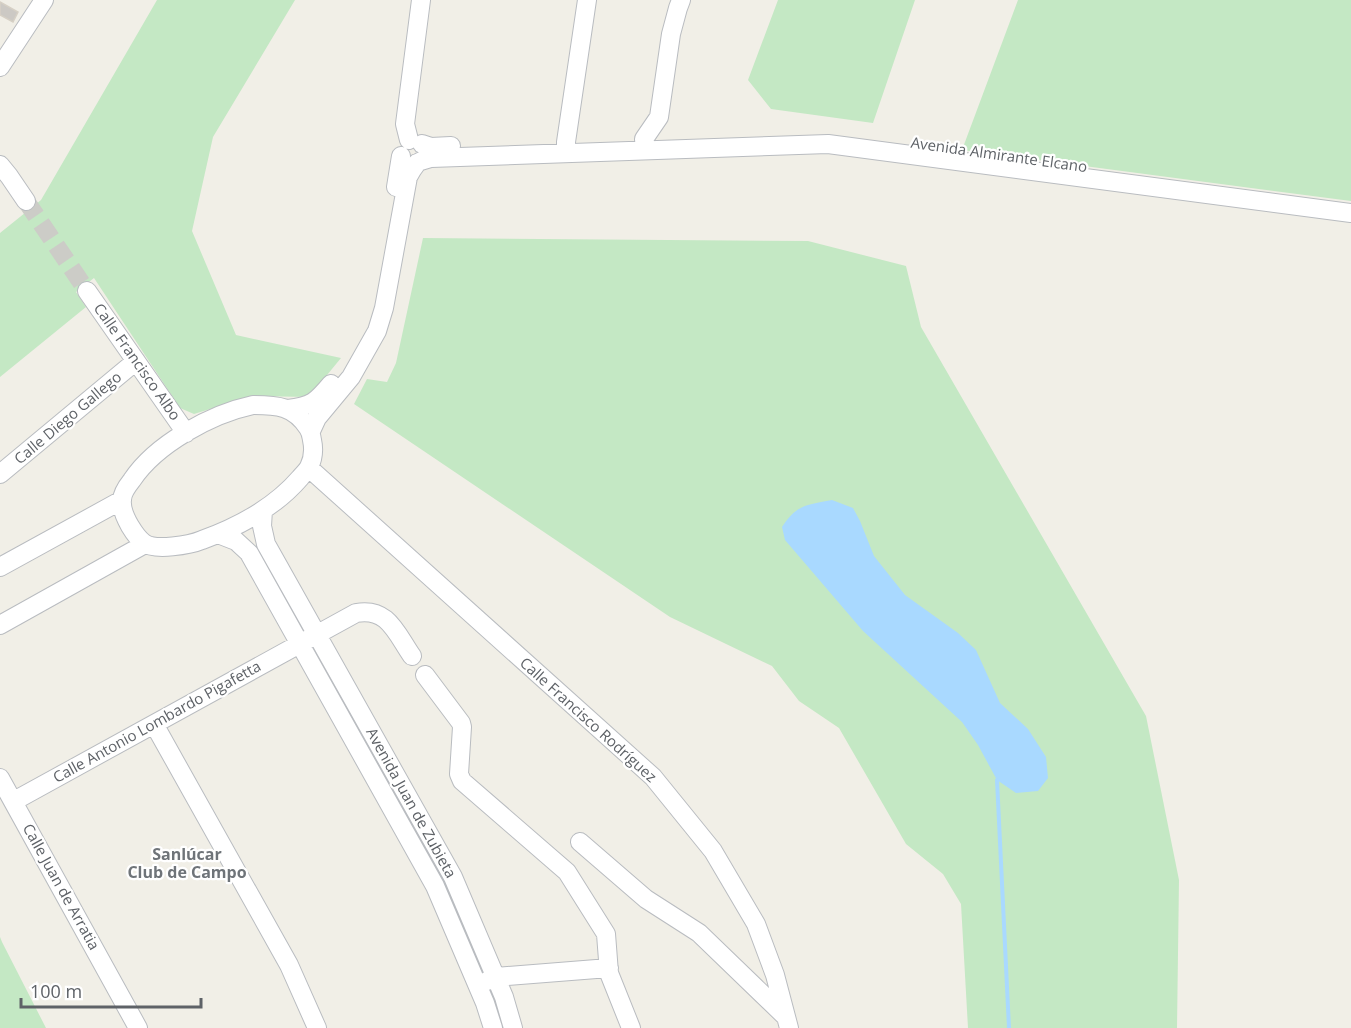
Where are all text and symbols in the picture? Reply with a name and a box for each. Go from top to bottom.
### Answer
street label: Avenida Almirante Elcano [910,132,1089,176]
street label: Calle Francisco Albo [90,299,186,424]
street label: Calle Diego Gallego [10,366,125,468]
street label: Calle Francisco Rodríguez [516,652,661,786]
street label: Calle Antonio Lombardo Pigafetta [49,655,264,787]
street label: Avenida Juan de Zubieta [362,724,462,881]
street label: Calle Juan de Arratia [19,820,105,953]
district label: Sanlúcar Club de Campo [127,843,247,883]
scale bar [21,971,201,1009]
text: 100 m [30,979,82,1003]

